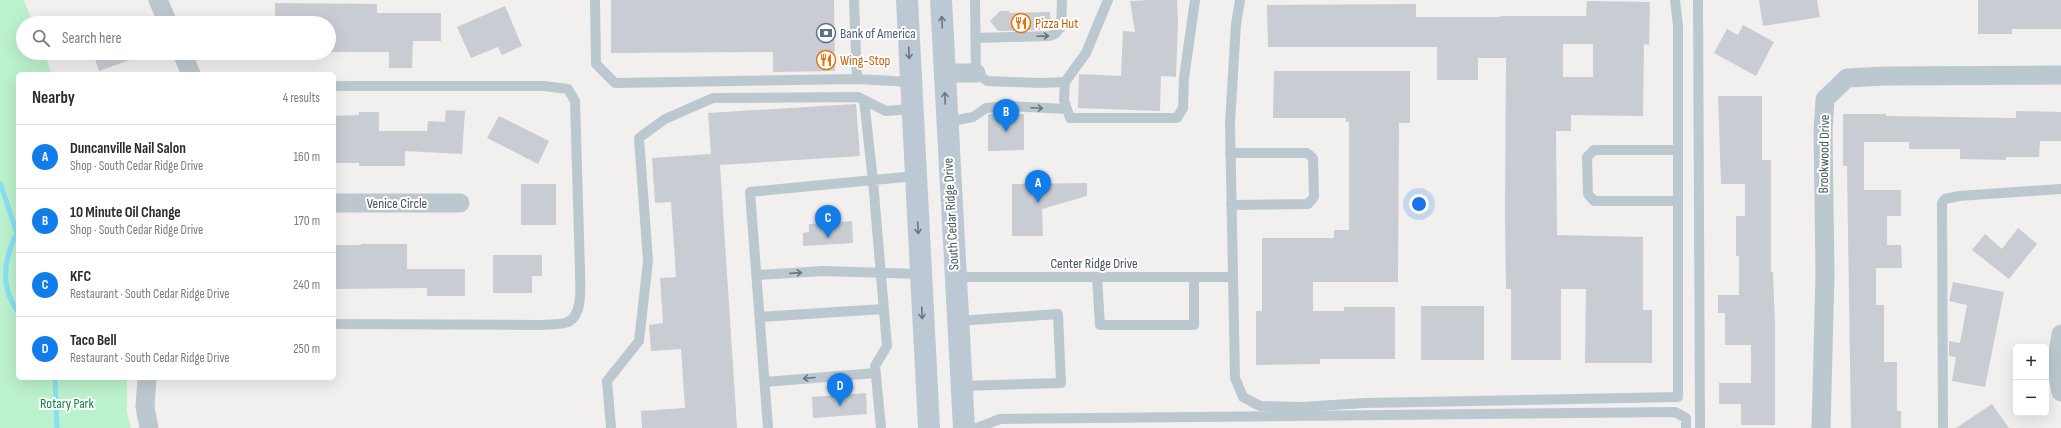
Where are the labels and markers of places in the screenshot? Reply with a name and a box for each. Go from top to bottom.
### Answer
restaurant icon: Pizza Hut [1010,12,1032,34]
place label: Pizza Hut [1035,15,1078,32]
bank icon: Bank of America [815,22,837,44]
place label: Bank of America [840,25,916,42]
restaurant icon: Wing-Stop [815,49,837,71]
place label: Wing-Stop [840,52,891,69]
pin: B [993,99,1019,132]
pin: A [1025,170,1051,203]
pin: C [815,205,841,238]
pin: D [827,373,853,406]

